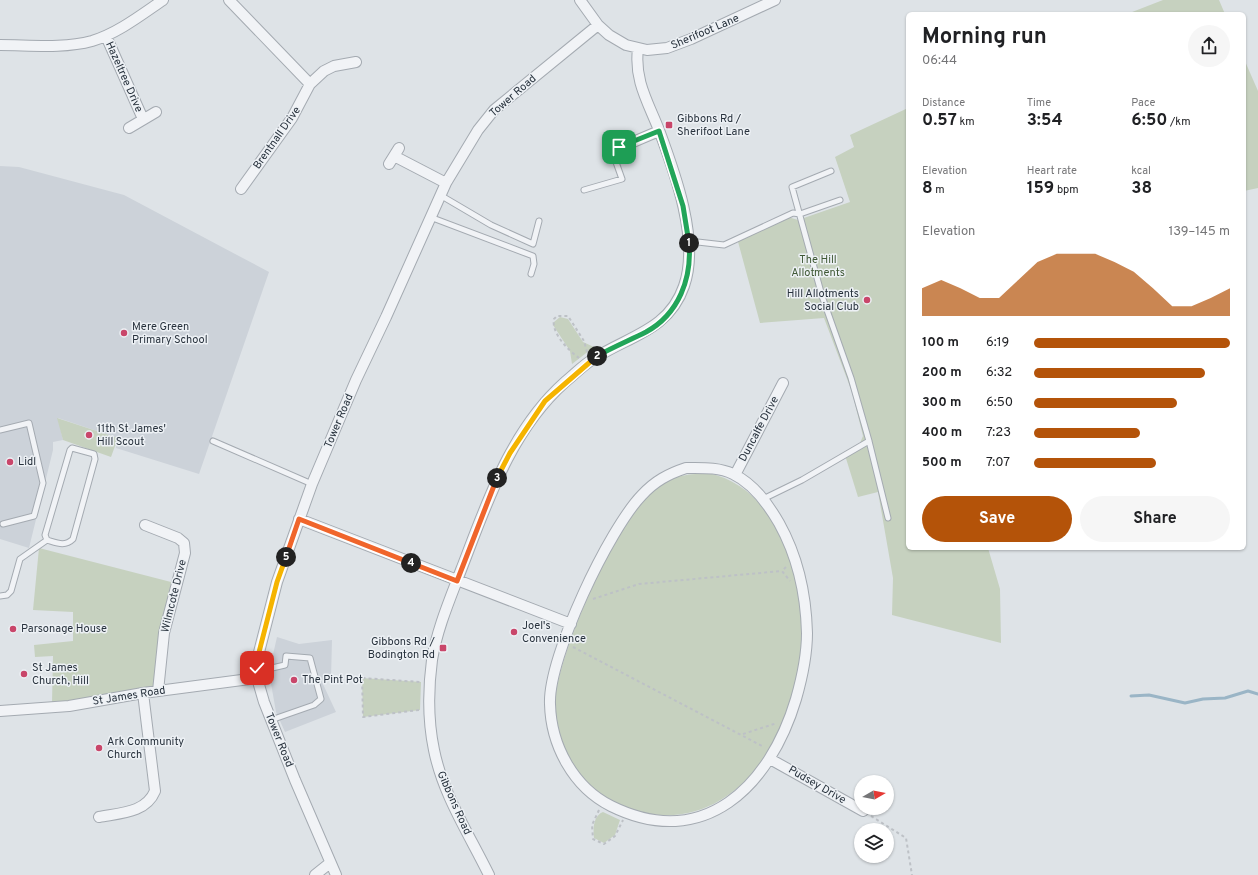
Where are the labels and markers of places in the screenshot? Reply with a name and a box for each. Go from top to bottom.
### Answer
place label: Gibbons Rd / Sherifoot Lane [677,112,750,139]
marker: Gibbons Rd / Sherifoot Lane [664,120,674,130]
pin [602,130,636,164]
pin: 1 [679,233,699,253]
place label: Hill Allotments Social Club [787,287,859,314]
marker: Hill Allotments Social Club [862,295,872,305]
place label: Mere Green Primary School [132,320,208,347]
marker: Mere Green Primary School [119,328,129,338]
pin: 2 [587,346,607,366]
place label: 11th St James' Hill Scout [97,422,166,449]
marker: 11th St James' Hill Scout [84,430,94,440]
place label: Lidl [18,455,36,469]
marker: Lidl [5,457,15,467]
pin: 3 [487,468,507,488]
pin: 5 [276,547,296,567]
pin: 4 [401,553,421,573]
place label: Joel's Convenience [522,619,586,646]
place label: Parsonage House [21,622,107,636]
marker: Parsonage House [8,624,18,634]
marker: Joel's Convenience [509,627,519,637]
place label: Gibbons Rd / Bodington Rd [368,635,436,662]
marker: Gibbons Rd / Bodington Rd [438,643,448,653]
pin [240,651,274,685]
place label: St James Church, Hill [32,661,89,688]
marker: St James Church, Hill [19,669,29,679]
place label: The Pint Pot [302,673,363,687]
marker: The Pint Pot [289,675,299,685]
place label: Ark Community Church [107,735,184,762]
marker: Ark Community Church [94,743,104,753]

